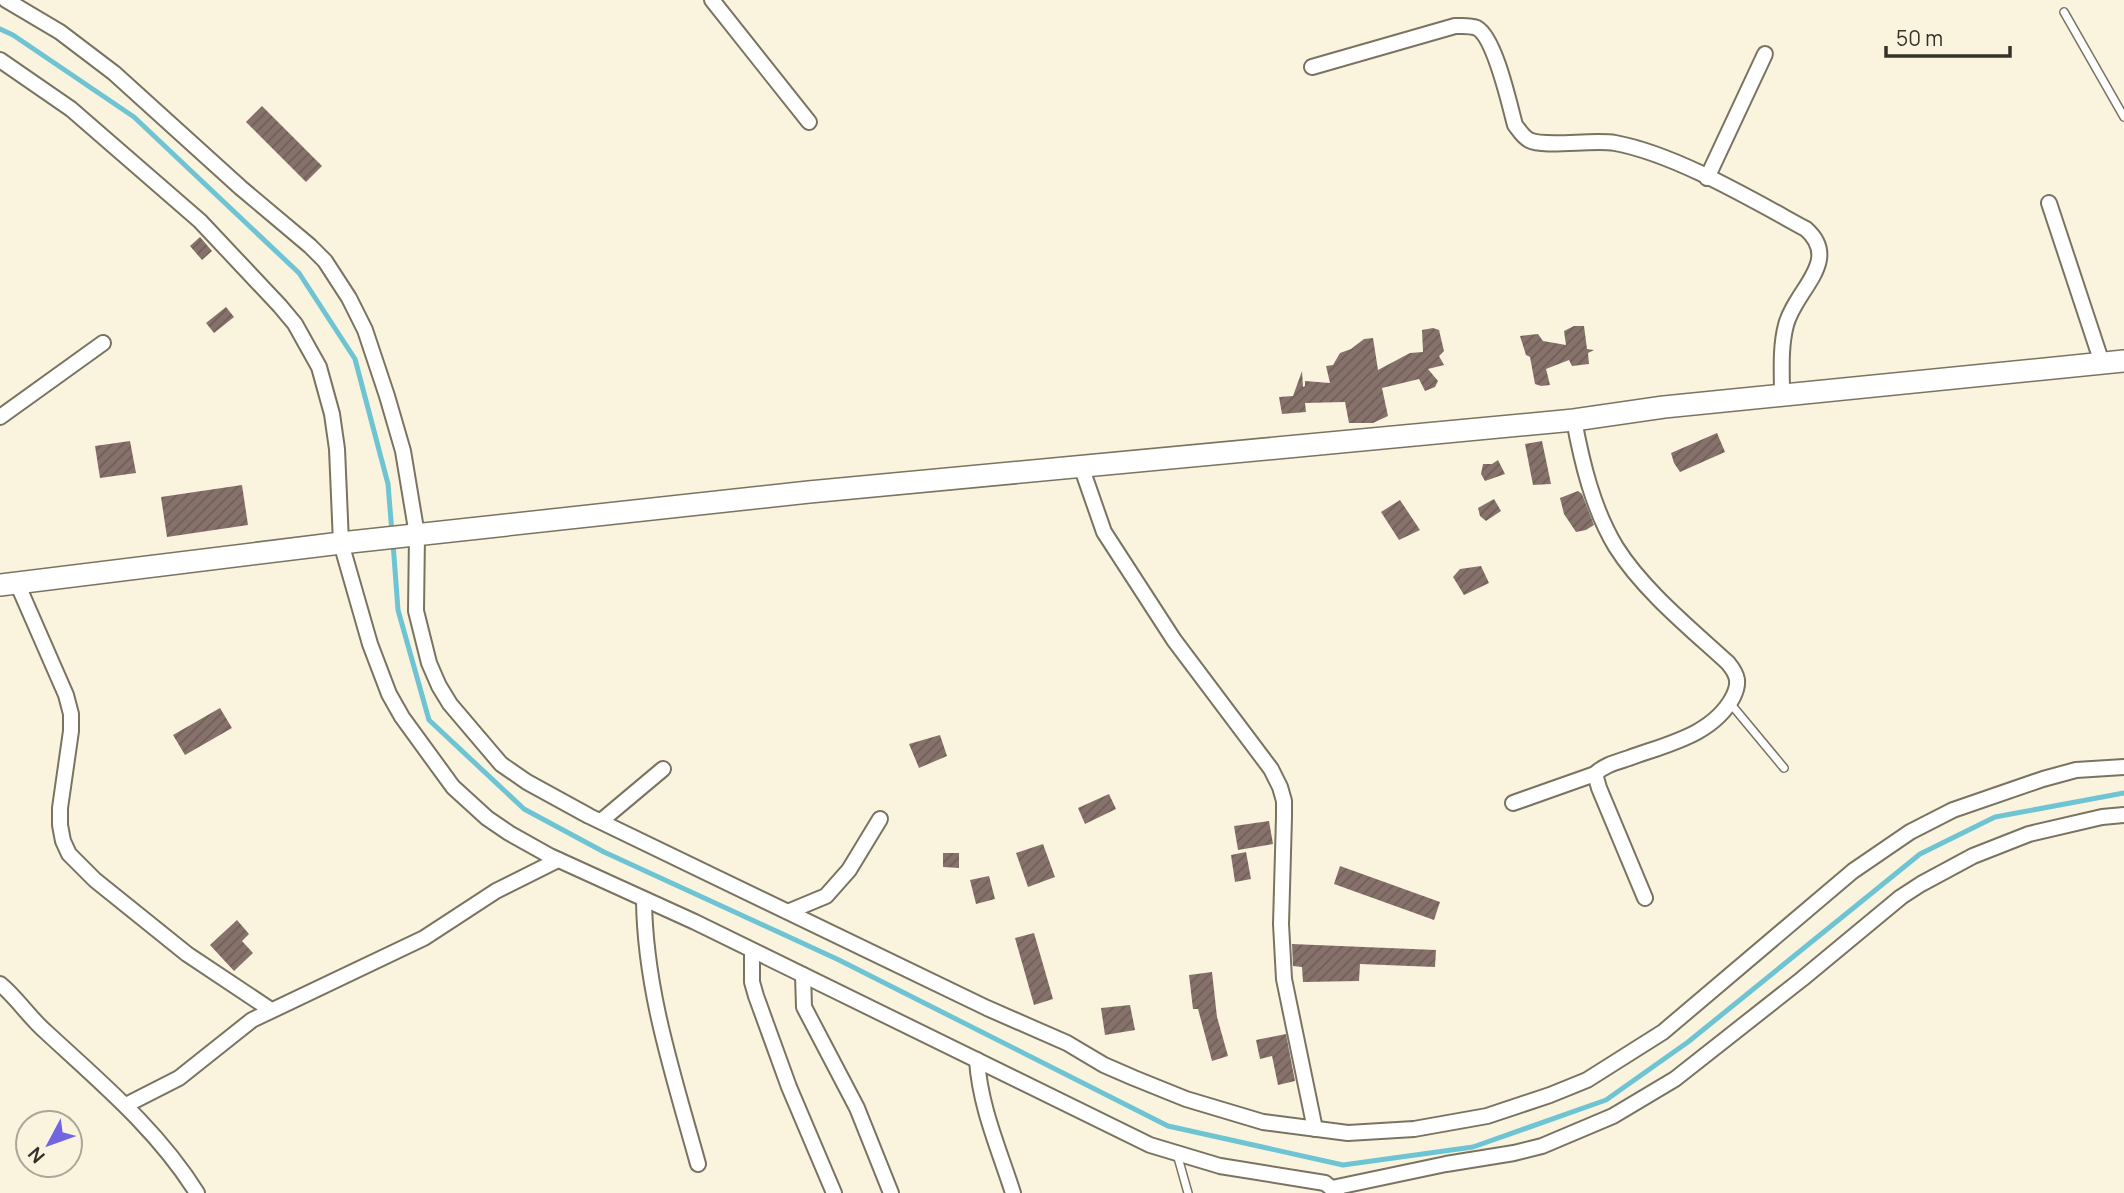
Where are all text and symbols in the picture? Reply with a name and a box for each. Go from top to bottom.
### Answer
scale bar [1886,14,2010,58]
text: 50 m [1896,24,1943,52]
north arrow [14,1109,84,1179]
text: N [22,1141,50,1169]

